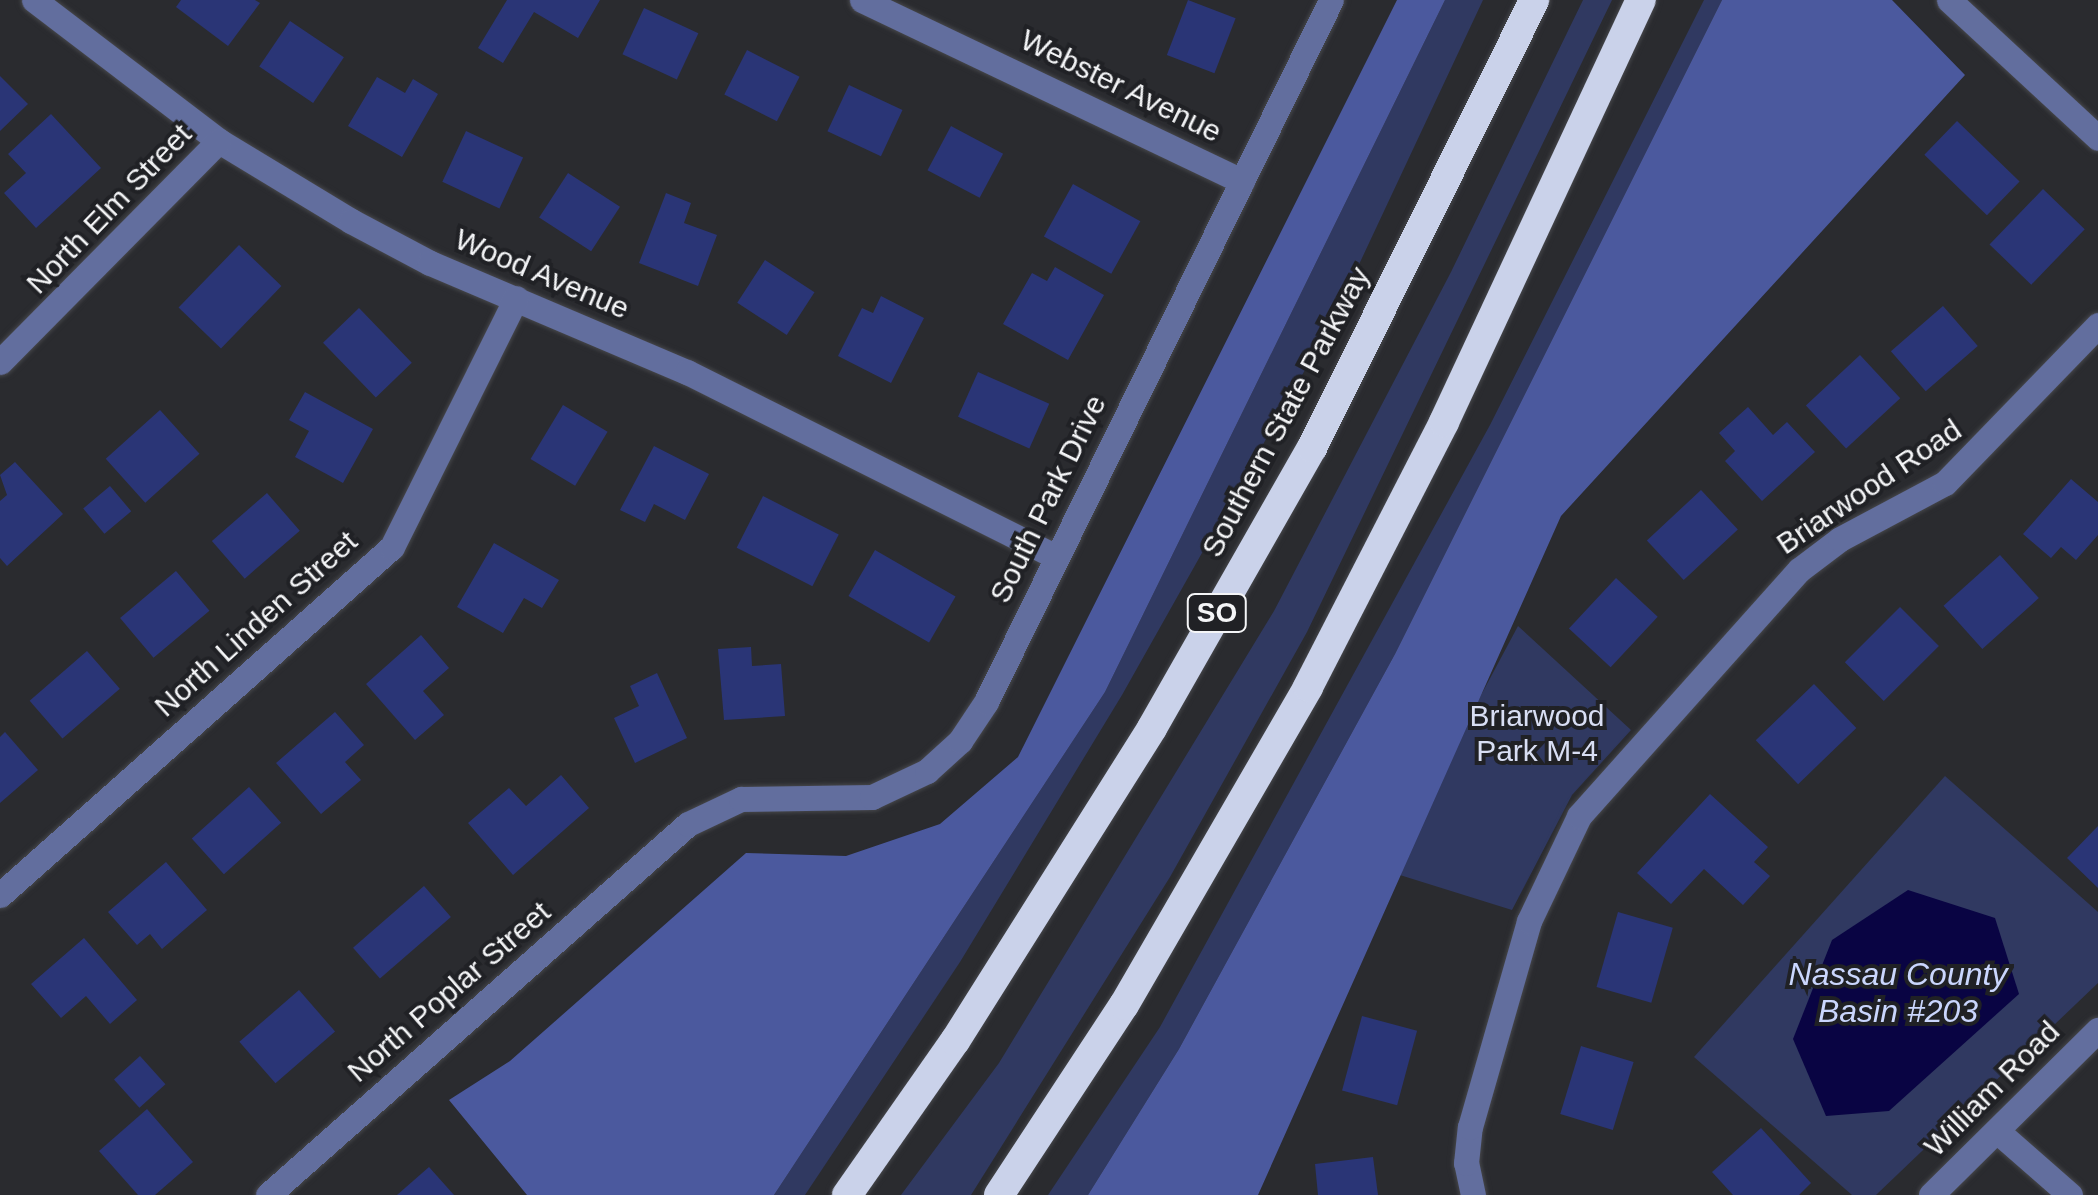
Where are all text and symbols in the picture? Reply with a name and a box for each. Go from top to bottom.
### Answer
street label: Webster Avenue [1014,21,1228,151]
street label: North Elm Street [19,117,199,301]
street label: Wood Avenue [449,221,635,327]
street label: Southern State Parkway [1194,261,1378,563]
street label: South Park Drive [982,389,1114,609]
street label: Briarwood Road [1770,412,1968,562]
street label: North Linden Street [147,524,365,724]
road number: SO [1184,590,1250,636]
park label: Briarwood Park M-4 [1469,698,1605,768]
street label: North Poplar Street [340,894,558,1090]
water label: Nassau County Basin #203 [1789,956,2007,1031]
street label: William Road [1917,1014,2067,1164]

